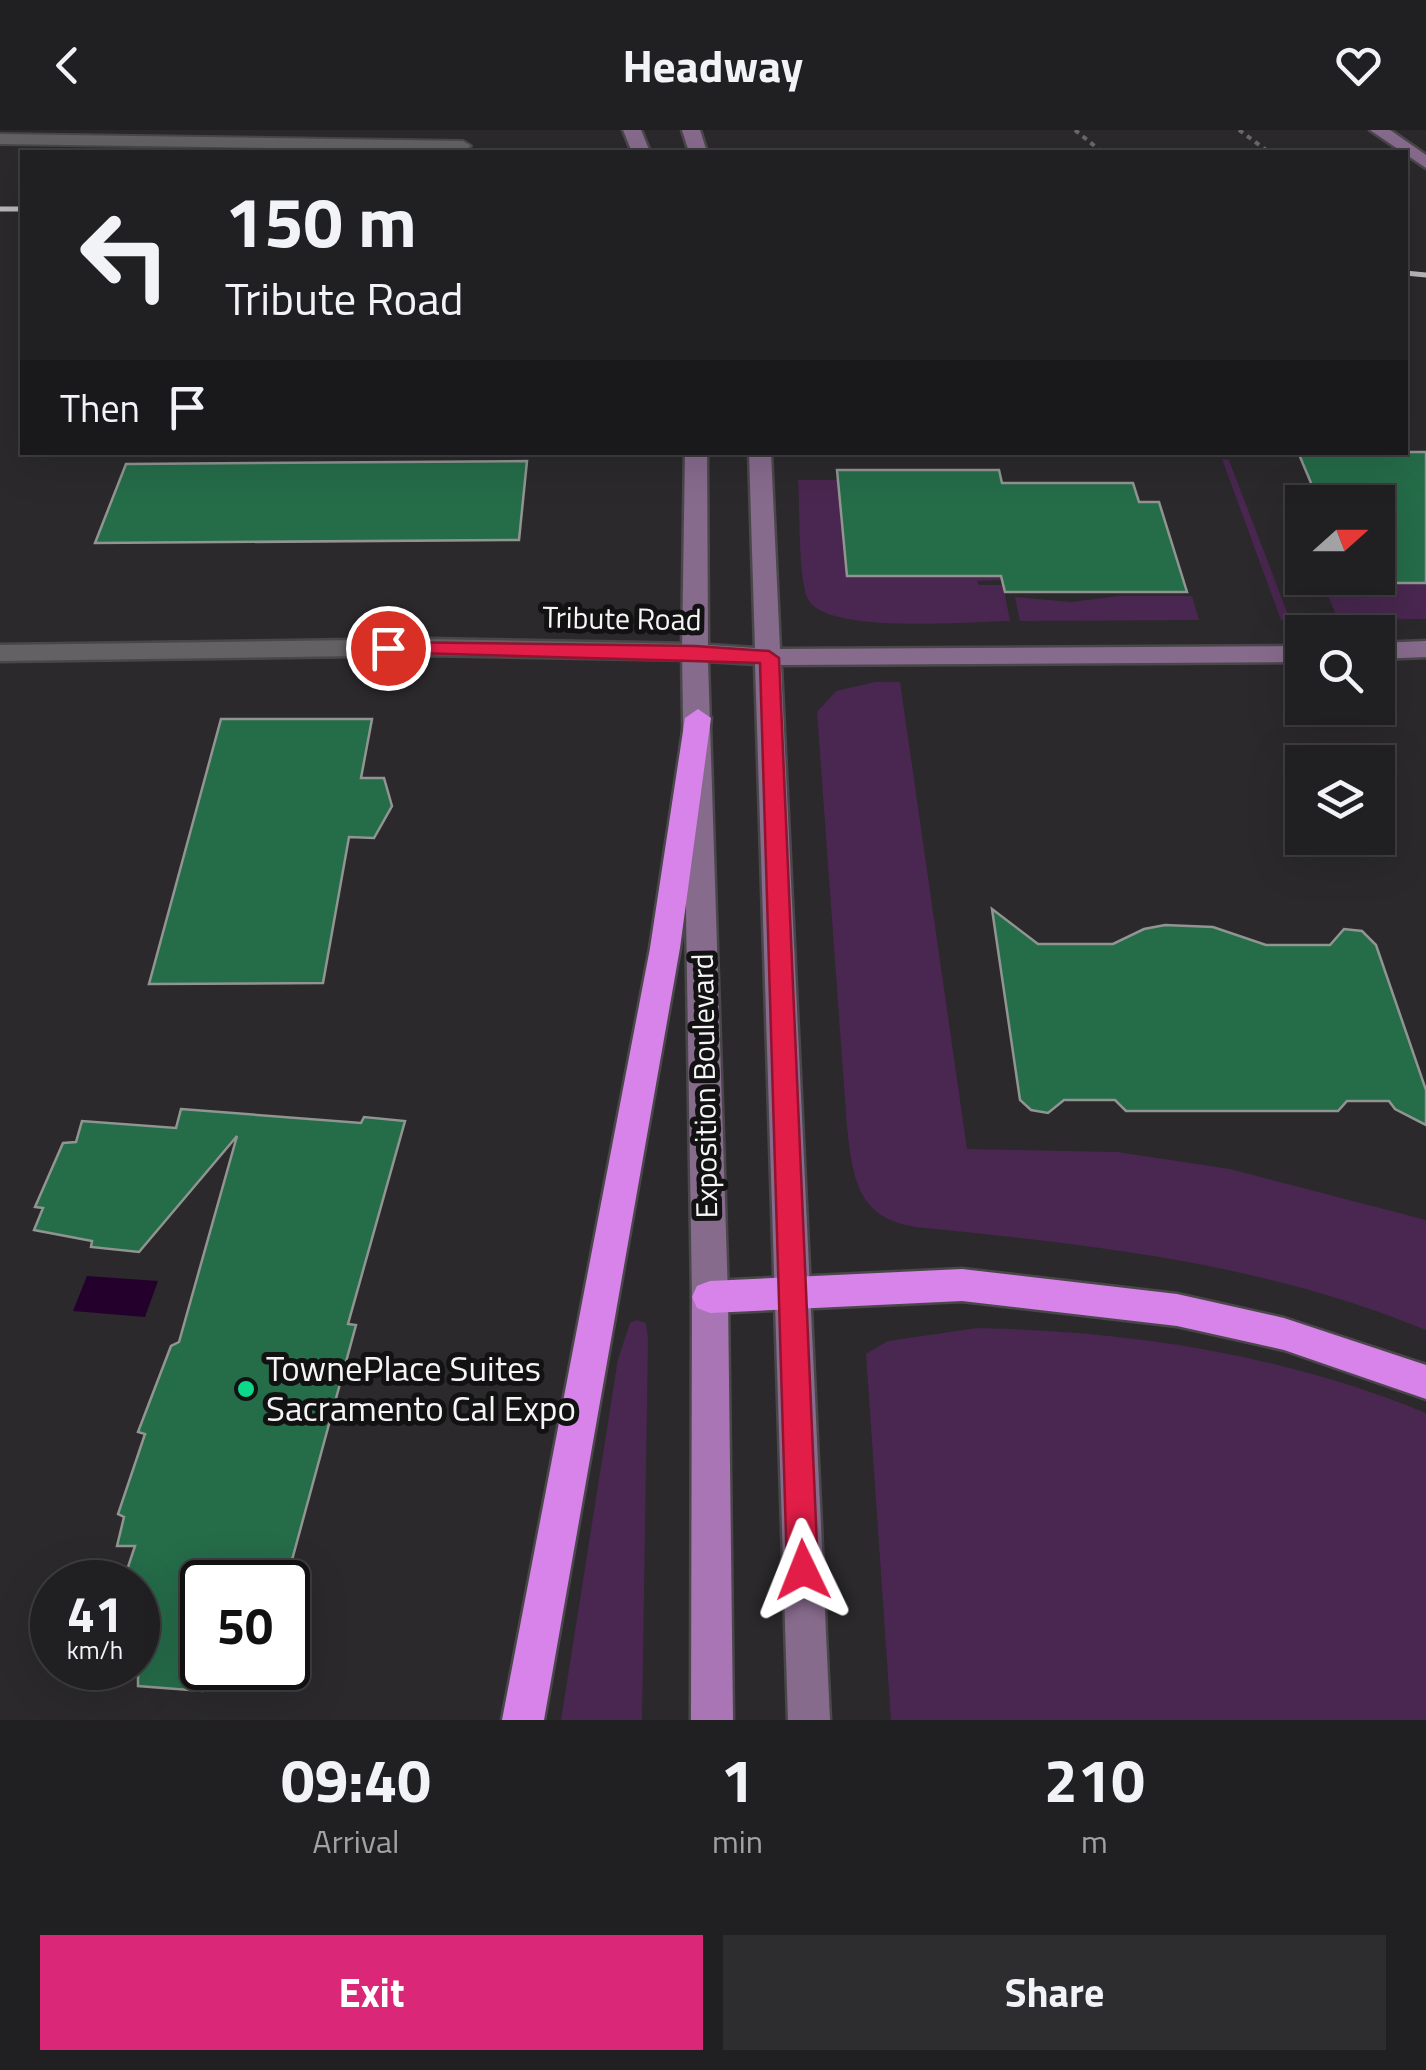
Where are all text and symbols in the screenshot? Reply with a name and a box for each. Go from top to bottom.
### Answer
text: Headway [623,31,803,99]
icon: back [40,38,95,93]
icon: heart [1331,38,1386,93]
text: 150 m [225,168,417,274]
icon: left [60,190,190,320]
text: Tribute Road [225,264,464,332]
text: Then [60,379,140,437]
icon: arrive [160,380,215,435]
north arrow [1285,485,1395,595]
map controls [1285,485,1395,855]
street label: Tribute Road [542,594,702,642]
pin [346,606,431,691]
button: search [1285,615,1395,725]
icon: arrive [361,621,416,676]
button: layers [1285,745,1395,855]
street label: Exposition Boulevard [679,953,729,1219]
place label: TownePlace Suites Sacramento Cal Expo [266,1341,576,1435]
marker: TownePlace Suites Sacramento Cal Expo [235,1378,257,1400]
position arrow [751,1518,855,1622]
speed limit sign: 50 [180,1560,310,1690]
text: 41 [67,1575,123,1651]
text: km/h [67,1631,123,1669]
text: 09:40 [281,1734,431,1825]
text: 1 [721,1734,754,1825]
text: 210 [1044,1734,1145,1825]
text: Arrival [313,1817,399,1865]
text: min [712,1817,763,1865]
text: m [1081,1817,1108,1865]
button: Exit [40,1935,703,2050]
button: Share [723,1935,1386,2050]

